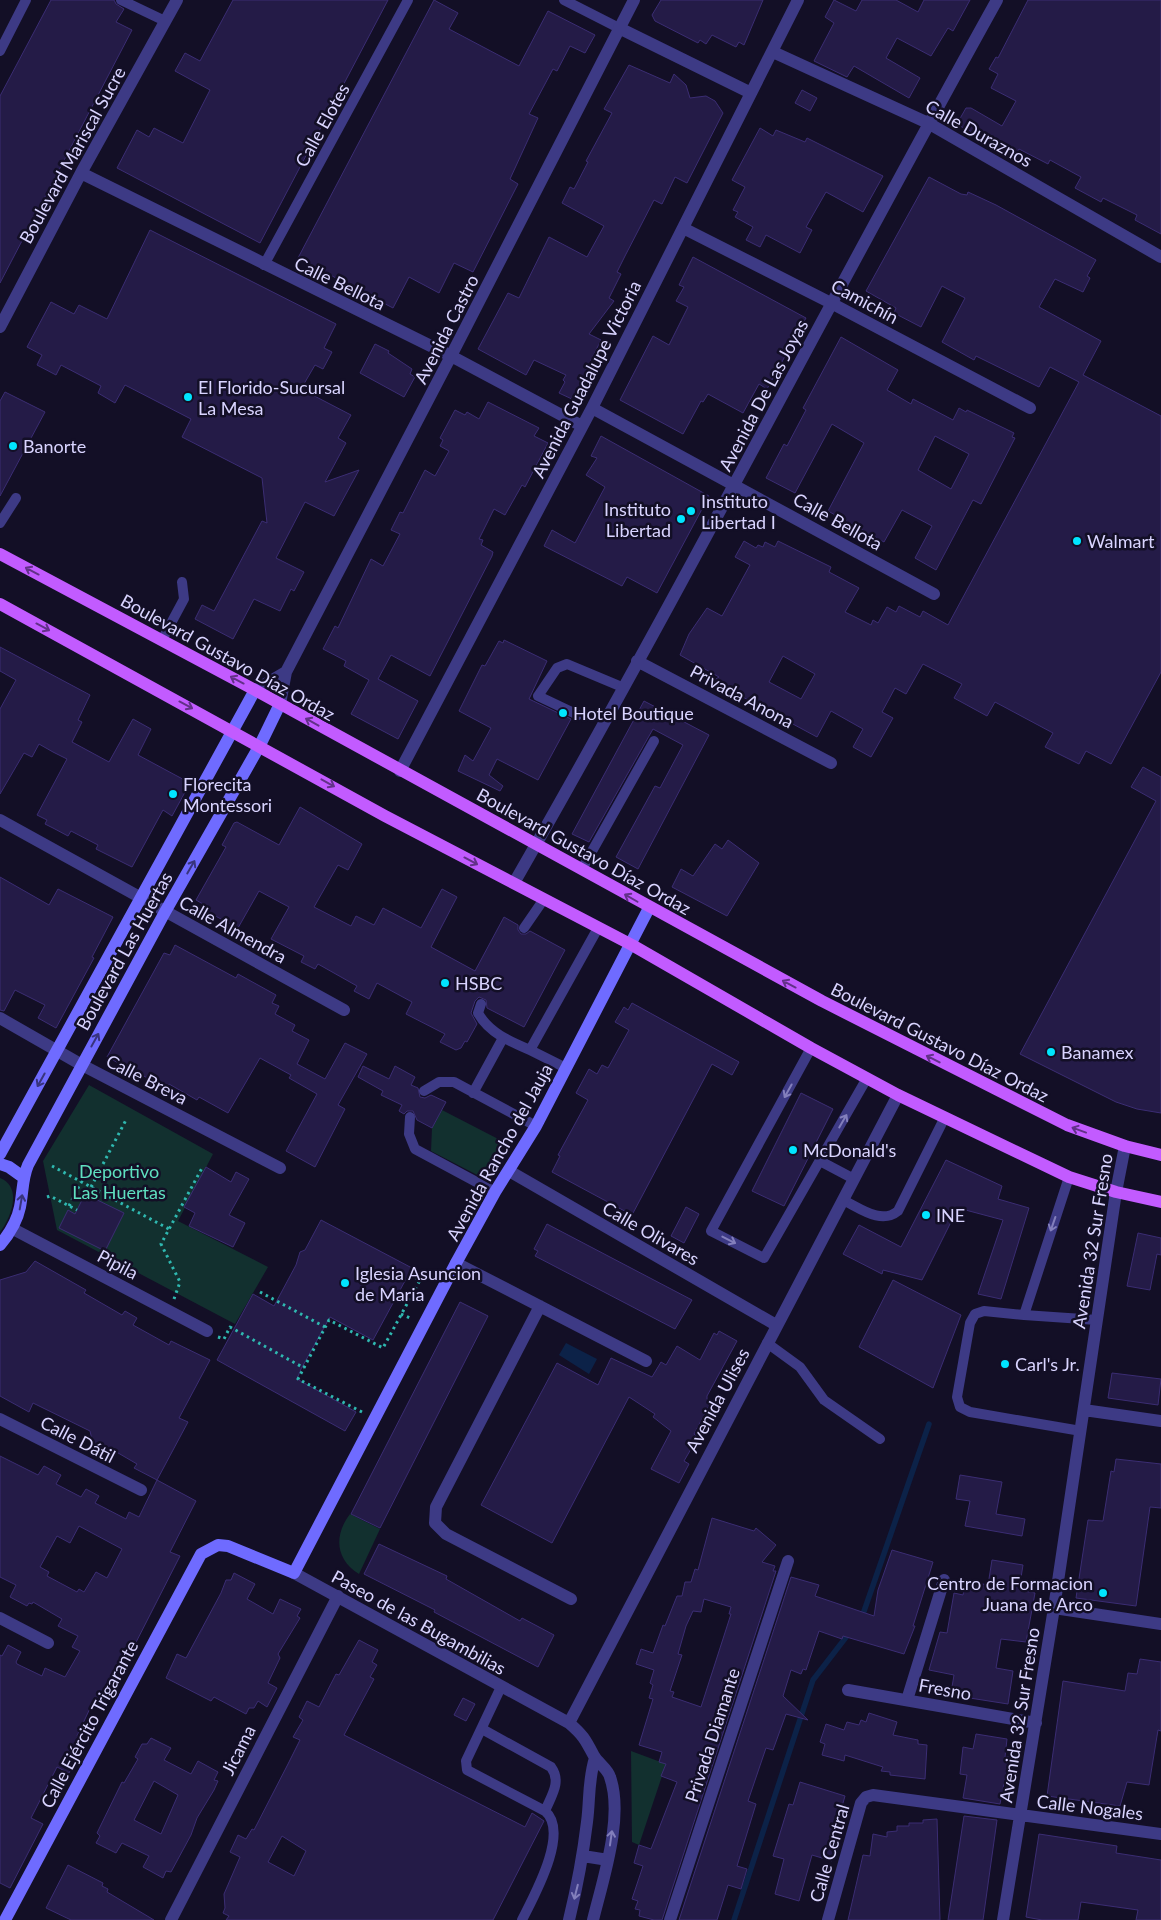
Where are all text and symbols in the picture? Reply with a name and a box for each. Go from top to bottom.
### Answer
street label: Boulevard Mariscal Sucre [14,63,130,247]
street label: Calle Elotes [290,79,354,171]
street label: Calle Duraznos [922,95,1036,171]
street label: Calle Bellota [291,252,389,314]
street label: Avenida Castro [409,271,483,387]
street label: Camichín [828,274,902,328]
street label: Avenida Guadalupe Victoria [527,277,645,481]
street label: Avenida De Las Joyas [714,315,812,475]
place label: El Florido-Sucursal La Mesa [198,376,345,419]
marker: El Florido-Sucursal La Mesa [182,391,194,403]
place label: Banorte [23,435,86,457]
marker: Banorte [7,440,19,452]
street label: Calle Bellota [790,487,886,555]
place label: Instituto Libertad I [701,490,776,533]
place label: Instituto Libertad [604,498,671,541]
marker: Instituto Libertad I [685,505,697,517]
marker: Instituto Libertad [675,513,687,525]
place label: Walmart [1087,530,1155,552]
marker: Walmart [1071,535,1083,547]
one-way arrow [25,566,40,575]
street label: Boulevard Gustavo Díaz Ordaz [117,589,339,725]
one-way arrow [35,623,50,633]
street label: Privada Anona [687,660,797,732]
one-way arrow [231,675,245,685]
one-way arrow [178,700,193,710]
place label: Hotel Boutique [573,702,694,724]
marker: Hotel Boutique [557,707,569,719]
one-way arrow [304,717,319,727]
place label: Florecita Montessori [183,773,272,816]
one-way arrow [320,779,335,789]
street label: Boulevard Gustavo Díaz Ordaz [473,783,695,919]
marker: Florecita Montessori [167,788,179,800]
one-way arrow [463,856,478,866]
one-way arrow [186,860,196,875]
street label: Boulevard Las Huertas [71,868,177,1034]
street label: Calle Almendra [176,890,290,968]
one-way arrow [624,892,639,902]
place label: HSBC [455,972,502,994]
marker: HSBC [439,977,451,989]
street label: Boulevard Gustavo Díaz Ordaz [828,977,1052,1107]
one-way arrow [782,979,797,988]
one-way arrow [91,1033,101,1048]
place label: Banamex [1061,1041,1134,1063]
marker: Banamex [1045,1046,1057,1058]
street label: Calle Breva [103,1049,191,1109]
one-way arrow [926,1054,941,1063]
street label: Avenida Rancho del Jauja [441,1060,557,1244]
one-way arrow [36,1072,46,1087]
one-way arrow [782,1083,792,1098]
one-way arrow [838,1115,848,1129]
one-way arrow [1072,1125,1088,1134]
place label: McDonald's [803,1139,897,1161]
marker: McDonald's [787,1144,799,1156]
street label: Avenida 32 Sur Fresno [1067,1152,1117,1330]
park label: Deportivo Las Huertas [72,1160,166,1203]
one-way arrow [16,1194,26,1210]
street label: Calle Olivares [599,1196,703,1270]
place label: INE [936,1204,965,1226]
marker: INE [920,1209,932,1221]
one-way arrow [1048,1215,1058,1231]
one-way arrow [721,1236,736,1245]
street label: Pipila [94,1244,142,1284]
place label: Iglesia Asuncion de Maria [355,1262,481,1305]
marker: Iglesia Asuncion de Maria [339,1277,351,1289]
street label: Avenida Ulises [680,1344,754,1456]
place label: Carl's Jr. [1015,1353,1080,1375]
marker: Carl's Jr. [999,1358,1011,1370]
street label: Calle Dátil [37,1411,119,1467]
street label: Paseo de las Bugambilias [328,1565,510,1679]
place label: Centro de Formacion Juana de Arco [927,1572,1093,1615]
marker: Centro de Formacion Juana de Arco [1097,1587,1109,1599]
street label: Avenida 32 Sur Fresno [994,1626,1044,1804]
street label: Calle Ejército Trigarante [35,1636,143,1812]
street label: Privada Diamante [680,1665,744,1805]
street label: Fresno [917,1674,973,1704]
street label: Jicama [216,1721,260,1779]
street label: Calle Nogales [1036,1790,1145,1824]
street label: Calle Central [805,1801,853,1905]
one-way arrow [606,1831,616,1847]
one-way arrow [571,1883,580,1899]

